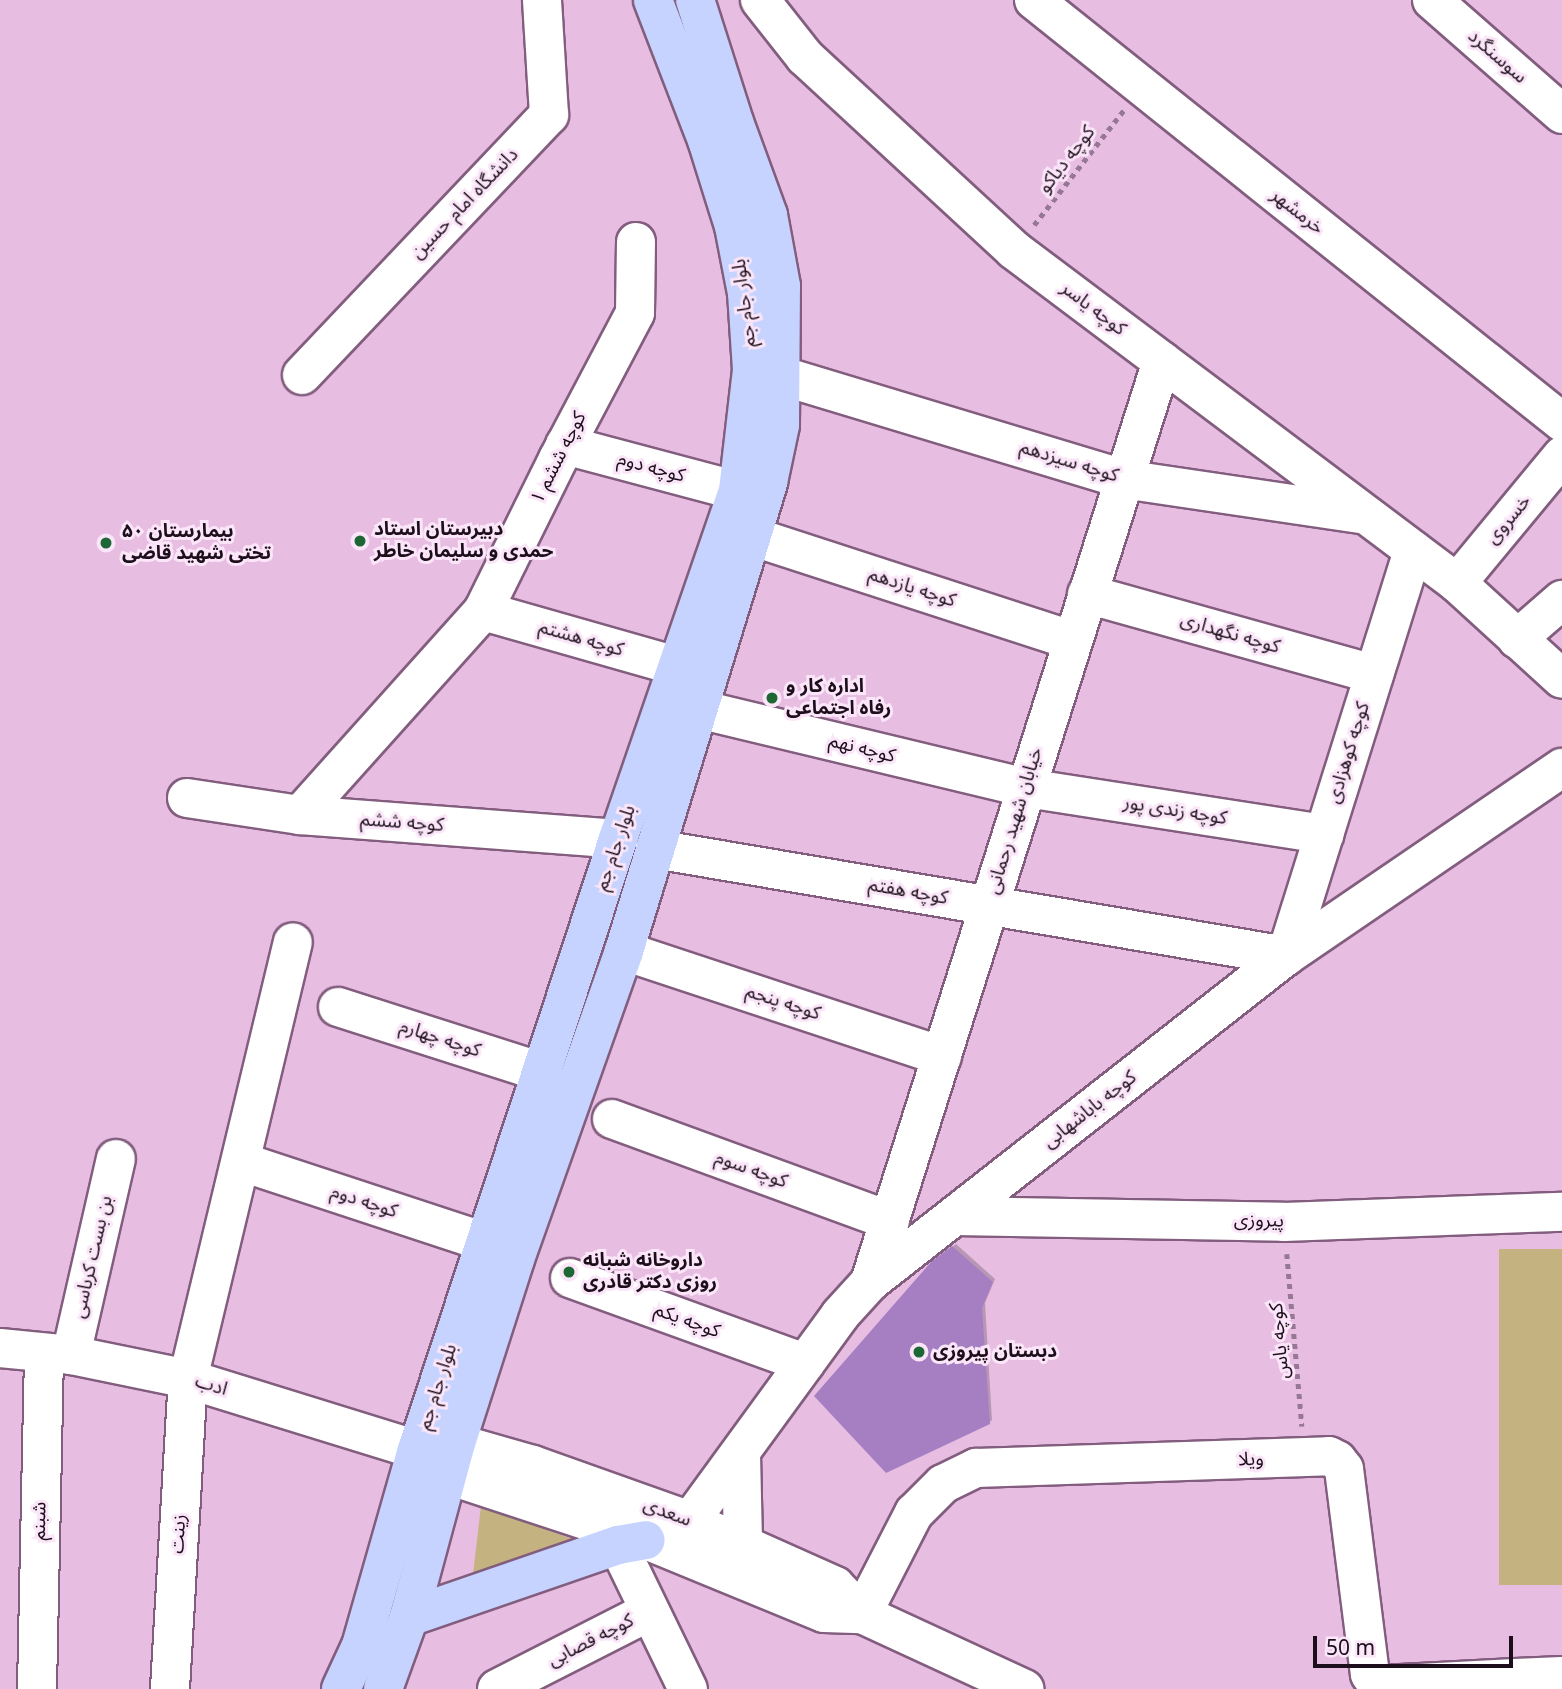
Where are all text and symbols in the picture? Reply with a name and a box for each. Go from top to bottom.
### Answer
street label: سوسنگرد [1463,25,1531,89]
street label: کوچه دیاکو [1034,122,1100,198]
street label: دانشگاه امام حسین [406,144,524,264]
street label: خرمشهر [1266,184,1328,240]
street label: بلوار جام جم [728,257,762,349]
street label: کوچه یاسر [1056,277,1130,341]
street label: کوچه ششم ۱ [526,408,592,508]
street label: کوچه سیزدهم [1017,436,1121,488]
street label: کوچه دوم [615,448,687,488]
street label: خسروی [1482,491,1536,549]
place label: دبیرستان استاد حمدی و سلیمان خاطر [374,519,553,563]
place label: بیمارستان ۵۰ تختی شهید قاضی [122,521,271,565]
marker: بیمارستان ۵۰ تختی شهید قاضی [96,533,116,553]
marker: دبیرستان استاد حمدی و سلیمان خاطر [352,533,368,549]
street label: کوچه یازدهم [865,563,959,613]
street label: کوچه نگهداری [1178,609,1282,659]
street label: کوچه هشتم [536,616,626,662]
place label: اداره کار و رفاه اجتماعی [786,676,891,720]
marker: اداره کار و رفاه اجتماعی [764,690,780,706]
street label: کوچه کوهزادی [1323,699,1375,807]
street label: کوچه نهم [826,730,898,768]
street label: خیابان شهید رحمانی [982,745,1048,897]
street label: کوچه زندی پور [1121,792,1229,830]
street label: بلوار جام جم [591,802,641,894]
street label: کوچه ششم [359,809,445,837]
street label: کوچه هفتم [867,874,949,910]
street label: کوچه پنجم [743,980,823,1026]
street label: کوچه چهارم [397,1015,483,1063]
street label: کوچه باباشهابی [1039,1066,1141,1154]
street label: کوچه سوم [712,1146,790,1194]
street label: کوچه دوم [328,1181,400,1223]
street label: بن بست کرباسی [68,1193,118,1321]
street label: پیروزی [1234,1209,1284,1233]
place label: داروخانه شبانه روزی دکتر قادری [583,1250,717,1294]
marker: داروخانه شبانه روزی دکتر قادری [561,1264,577,1280]
street label: کوچه یکم [651,1299,723,1343]
street label: کوچه یاس [1265,1302,1295,1380]
street label: بلوار جام جم [413,1341,463,1433]
place label: دبستان پیروزی [933,1341,1057,1363]
marker: دبستان پیروزی [911,1344,927,1360]
street label: ادب [192,1370,230,1402]
street label: ویلا [1238,1448,1264,1472]
street label: سعدی [640,1494,694,1532]
street label: شبنم [28,1501,52,1541]
street label: زینت [167,1514,191,1554]
street label: کوچه قصابی [544,1610,638,1672]
scale bar [1317,1622,1516,1666]
text: 50 m [1326,1626,1375,1670]

